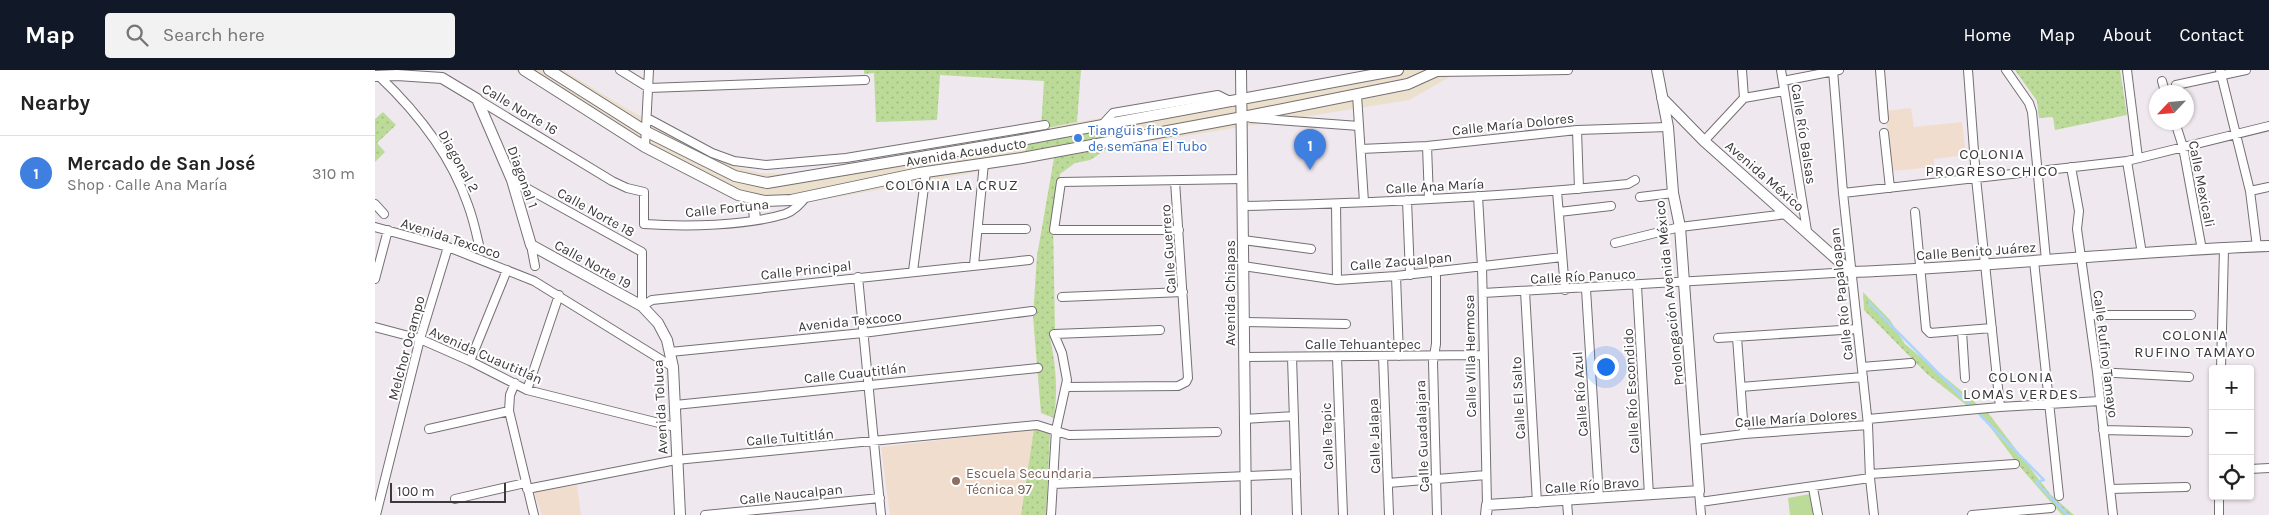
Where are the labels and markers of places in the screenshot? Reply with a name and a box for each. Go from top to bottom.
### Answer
place label: Tianguis fines de semana El Tubo [1088,122,1207,155]
pin: 1 [1294,129,1326,170]
marker: Tianguis fines de semana El Tubo [1072,132,1084,144]
place label: Escuela Secundaria Técnica 97 [966,465,1092,498]
marker: Escuela Secundaria Técnica 97 [950,475,962,487]

